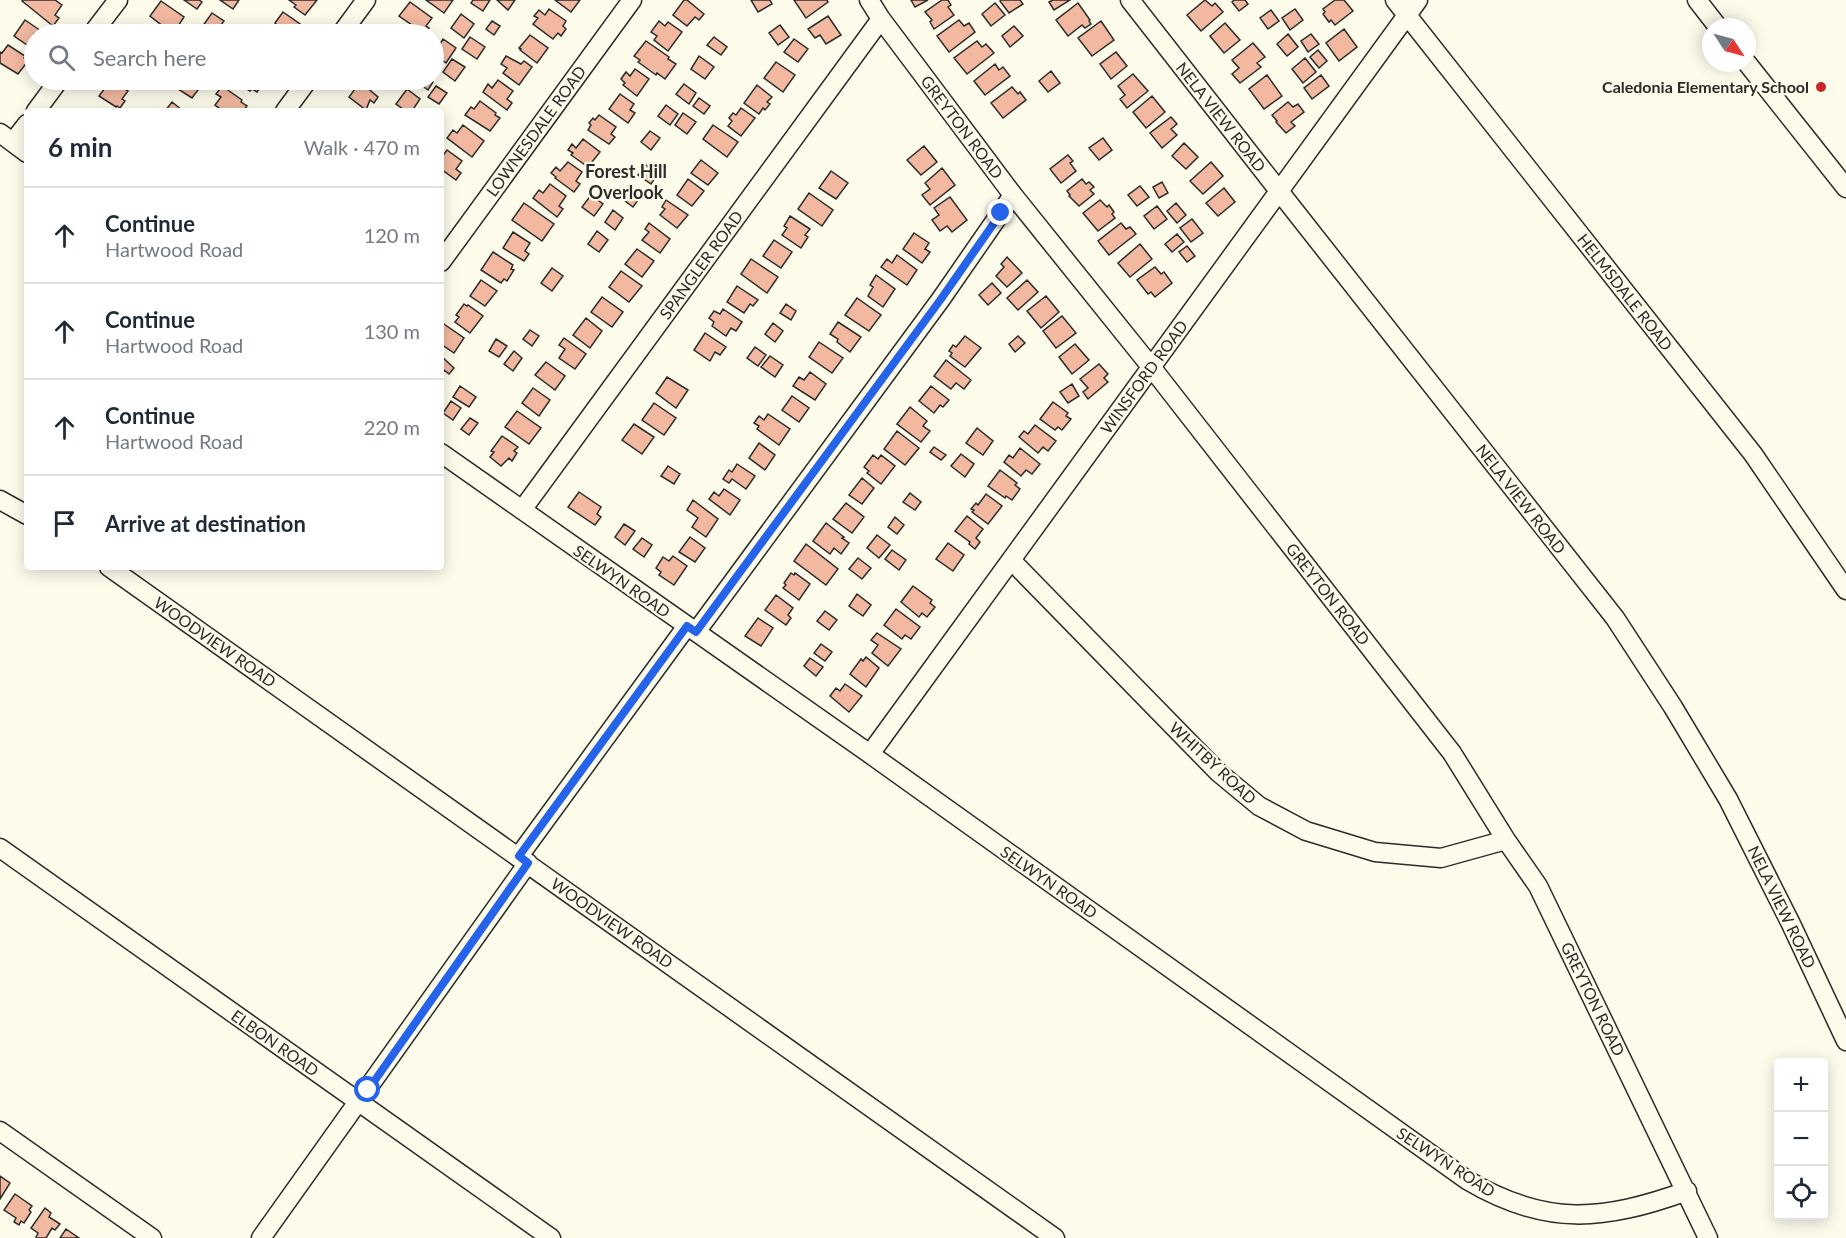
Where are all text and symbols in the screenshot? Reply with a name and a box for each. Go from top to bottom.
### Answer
north arrow [1702,18,1756,72]
search box [24,24,444,90]
icon: search [45,41,78,74]
text: Search here [93,44,206,71]
street label: NELA VIEW ROAD [1173,58,1270,175]
street label: LOWNESDALE ROAD [482,62,589,200]
street label: GREYTON ROAD [917,71,1007,182]
place label: Caledonia Elementary School [1602,77,1809,96]
marker: Caledonia Elementary School [1814,80,1828,94]
text: 6 min [48,131,112,163]
text: Walk · 470 m [304,135,420,159]
district label: Forest Hill Overlook [585,160,667,203]
route end [987,199,1013,225]
street label: SPANGLER ROAD [655,207,746,323]
text: Continue [105,210,195,237]
icon: ahead [48,219,81,252]
text: 120 m [364,223,420,247]
street label: HELMSDALE ROAD [1574,230,1677,354]
text: Hartwood Road [105,237,243,261]
text: Continue [105,306,195,333]
icon: ahead [48,315,81,348]
street label: WINSFORD ROAD [1096,316,1191,437]
text: 130 m [364,319,420,343]
text: Hartwood Road [105,333,243,357]
text: Continue [105,402,195,429]
icon: ahead [48,411,81,444]
text: 220 m [364,415,420,439]
text: Hartwood Road [105,429,243,453]
street label: NELA VIEW ROAD [1473,440,1570,557]
icon: arrive [48,507,81,540]
text: Arrive at destination [105,510,306,537]
street label: GREYTON ROAD [1283,539,1374,649]
street label: SELWYN ROAD [570,540,674,621]
street label: WOODVIEW ROAD [151,592,280,691]
street label: WHITBY ROAD [1166,718,1261,808]
street label: SELWYN ROAD [997,841,1101,922]
street label: NELA VIEW ROAD [1745,842,1820,971]
street label: WOODVIEW ROAD [548,873,677,972]
street label: GREYTON ROAD [1558,939,1629,1059]
street label: ELBON ROAD [228,1005,323,1080]
map controls [1774,1058,1828,1220]
button: + [1774,1058,1828,1112]
route start [354,1076,380,1102]
button: − [1774,1112,1828,1166]
street label: SELWYN ROAD [1394,1123,1499,1200]
button: locate [1774,1166,1828,1220]

